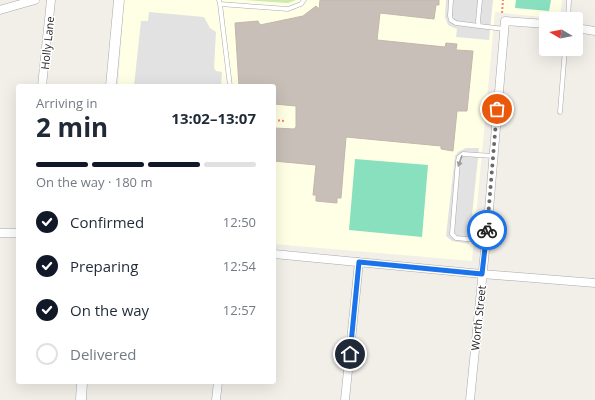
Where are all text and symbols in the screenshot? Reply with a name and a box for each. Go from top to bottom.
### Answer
north arrow [539,12,583,56]
map controls [539,12,583,56]
street label: Holly Lane [37,16,57,70]
pin [480,92,514,126]
text: Arriving in [36,94,98,112]
icon: bag [486,98,508,120]
text: 13:02–13:07 [171,108,256,128]
text: 2 min [36,109,108,145]
one-way arrow [457,155,463,167]
text: On the way · 180 m [36,173,152,191]
courier [467,210,507,250]
icon: check [36,211,58,233]
text: Confirmed [70,212,144,232]
text: 12:50 [223,213,256,231]
icon: bike [476,219,498,241]
icon: check [36,255,58,277]
text: Preparing [70,256,138,276]
text: 12:54 [223,257,256,275]
street label: Worth Street [467,285,489,351]
icon: check [36,299,58,321]
text: On the way [70,300,149,320]
text: 12:57 [223,301,256,319]
pin [333,337,367,371]
icon: home [339,343,361,365]
text: Delivered [70,344,137,364]

